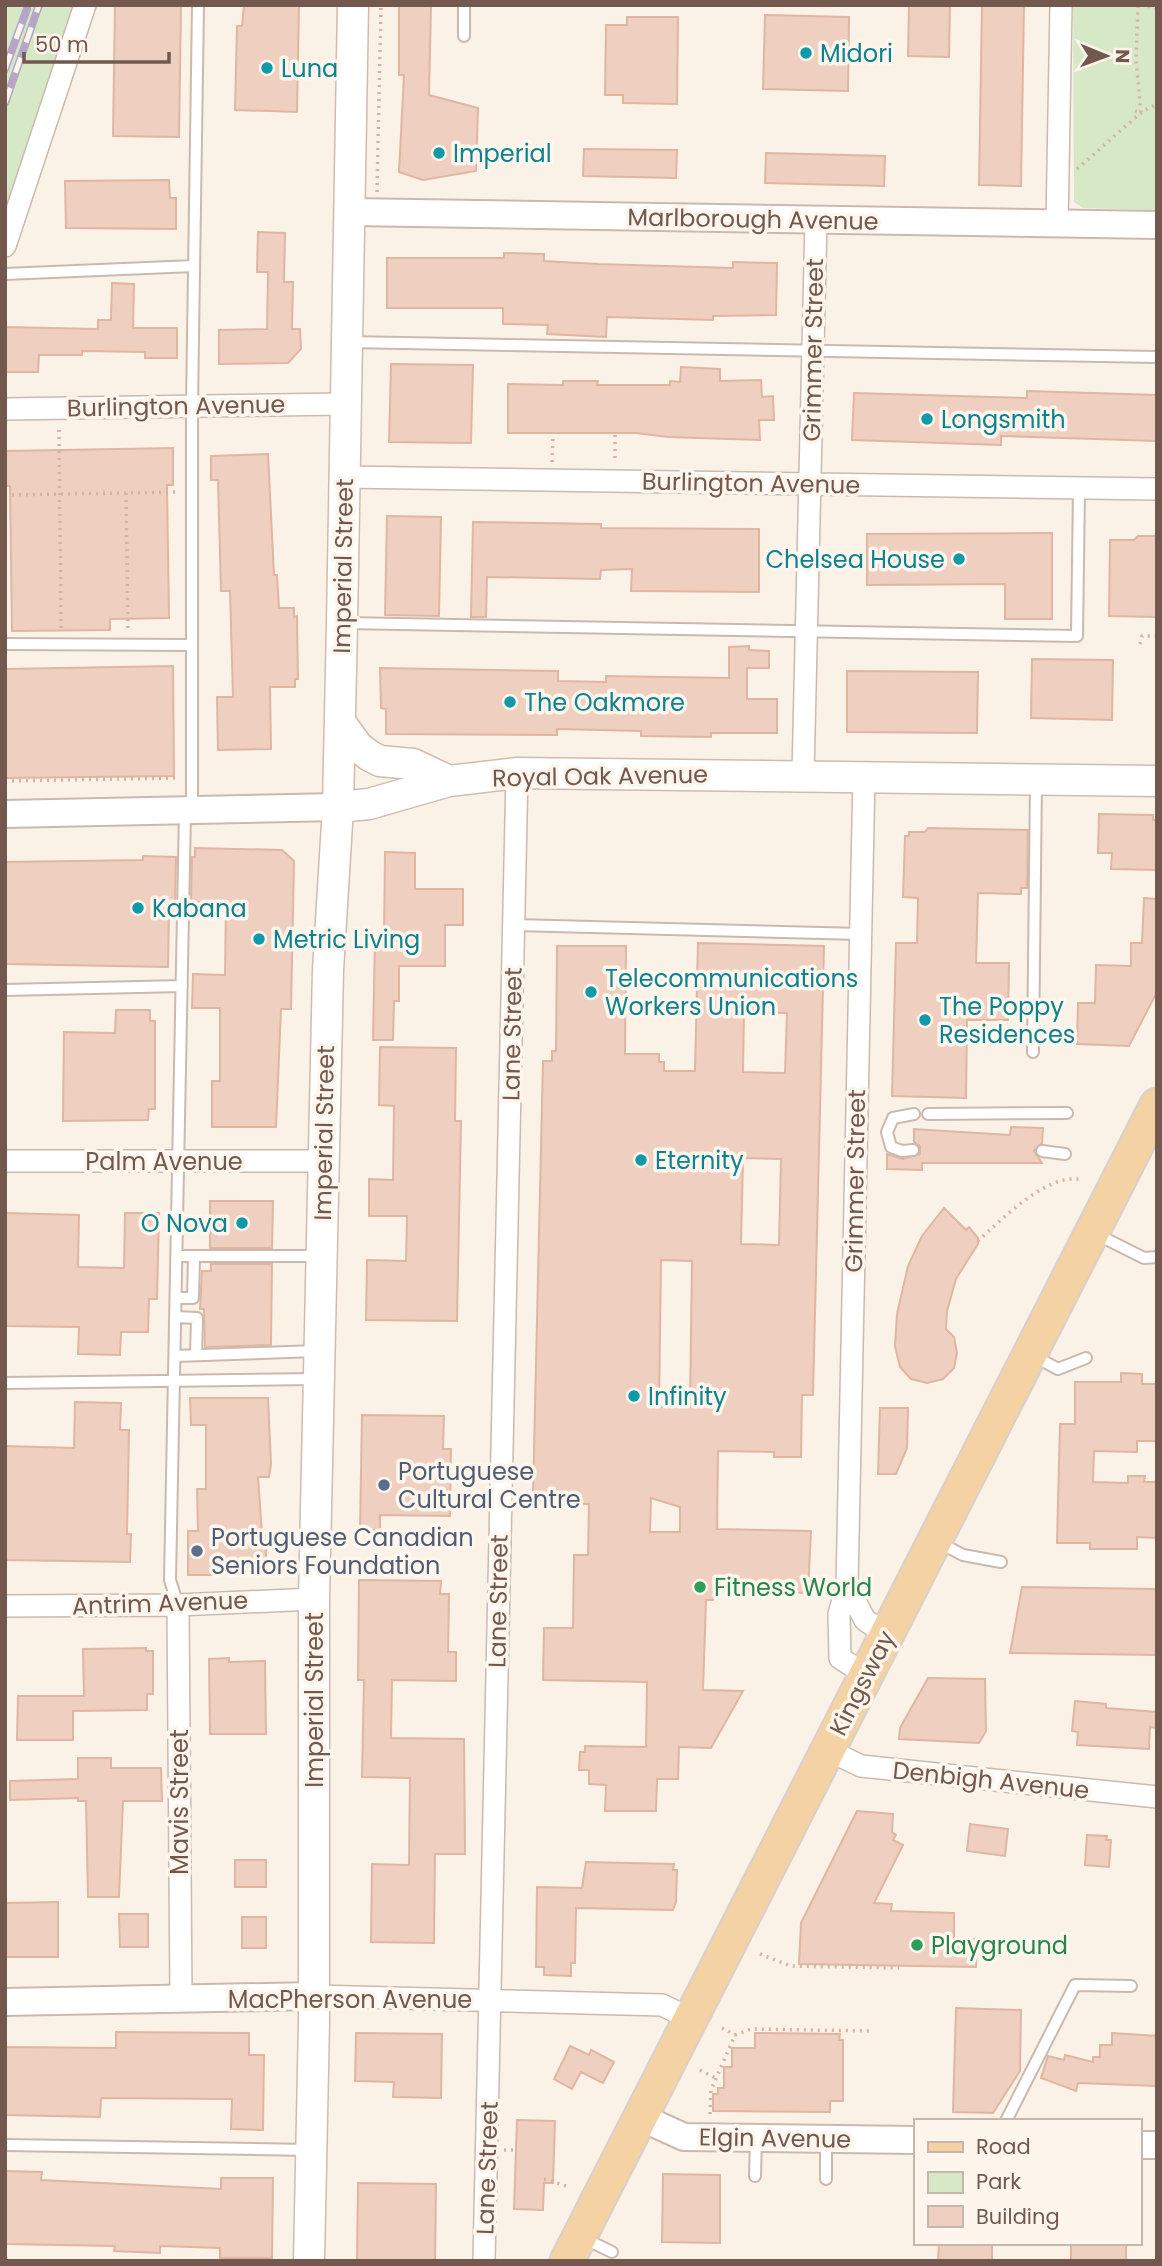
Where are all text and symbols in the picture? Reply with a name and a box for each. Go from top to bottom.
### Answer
scale bar [24,21,170,65]
north arrow [1071,21,1141,91]
text: 50 m [35,30,89,59]
place label: Midori [820,37,893,70]
marker: Midori [798,45,814,61]
text: N [1109,49,1136,64]
place label: Luna [281,52,338,85]
marker: Luna [259,60,275,76]
place label: Imperial [453,137,552,170]
marker: Imperial [431,145,447,161]
street label: Marlborough Avenue [627,200,879,238]
street label: Grimmer Street [795,258,831,442]
street label: Burlington Avenue [67,388,285,424]
place label: Longsmith [941,403,1066,436]
marker: Longsmith [919,411,935,427]
street label: Burlington Avenue [642,465,860,501]
street label: Imperial Street [325,478,361,654]
place label: Chelsea House [766,543,945,576]
marker: Chelsea House [951,551,967,567]
place label: The Oakmore [524,686,685,719]
marker: The Oakmore [502,694,518,710]
street label: Royal Oak Avenue [492,758,708,794]
place label: Kabana [152,892,247,925]
marker: Kabana [130,900,146,916]
place label: Metric Living [273,923,420,956]
marker: Metric Living [251,931,267,947]
place label: Telecommunications Workers Union [605,962,858,1023]
street label: Lane Street [494,967,530,1101]
marker: Telecommunications Workers Union [583,984,599,1000]
place label: The Poppy Residences [939,990,1075,1051]
marker: The Poppy Residences [917,1012,933,1028]
street label: Imperial Street [306,1045,342,1221]
street label: Grimmer Street [837,1089,873,1273]
place label: Eternity [655,1144,744,1177]
street label: Palm Avenue [85,1145,243,1178]
marker: Eternity [633,1152,649,1168]
place label: O Nova [141,1207,228,1240]
marker: O Nova [234,1215,250,1231]
place label: Infinity [648,1380,727,1413]
marker: Infinity [626,1388,642,1404]
place label: Portuguese Cultural Centre [398,1455,581,1516]
marker: Portuguese Cultural Centre [376,1477,392,1493]
place label: Portuguese Canadian Seniors Foundation [211,1521,474,1582]
street label: Lane Street [480,1534,516,1668]
marker: Portuguese Canadian Seniors Foundation [189,1543,205,1559]
place label: Fitness World [714,1571,872,1604]
marker: Fitness World [692,1579,708,1595]
street label: Antrim Avenue [71,1583,249,1623]
street label: Imperial Street [298,1612,331,1788]
street label: Kingsway [821,1624,903,1741]
street label: Mavis Street [163,1729,196,1875]
street label: Denbigh Avenue [891,1753,1091,1807]
place label: Playground [931,1929,1068,1962]
marker: Playground [909,1937,925,1953]
street label: MacPherson Avenue [228,1983,472,2016]
street label: Lane Street [468,2101,506,2235]
legend [914,2119,1141,2245]
street label: Elgin Avenue [699,2120,851,2156]
text: Road [976,2132,1031,2161]
text: Park [976,2167,1021,2196]
text: Building [976,2202,1060,2231]

